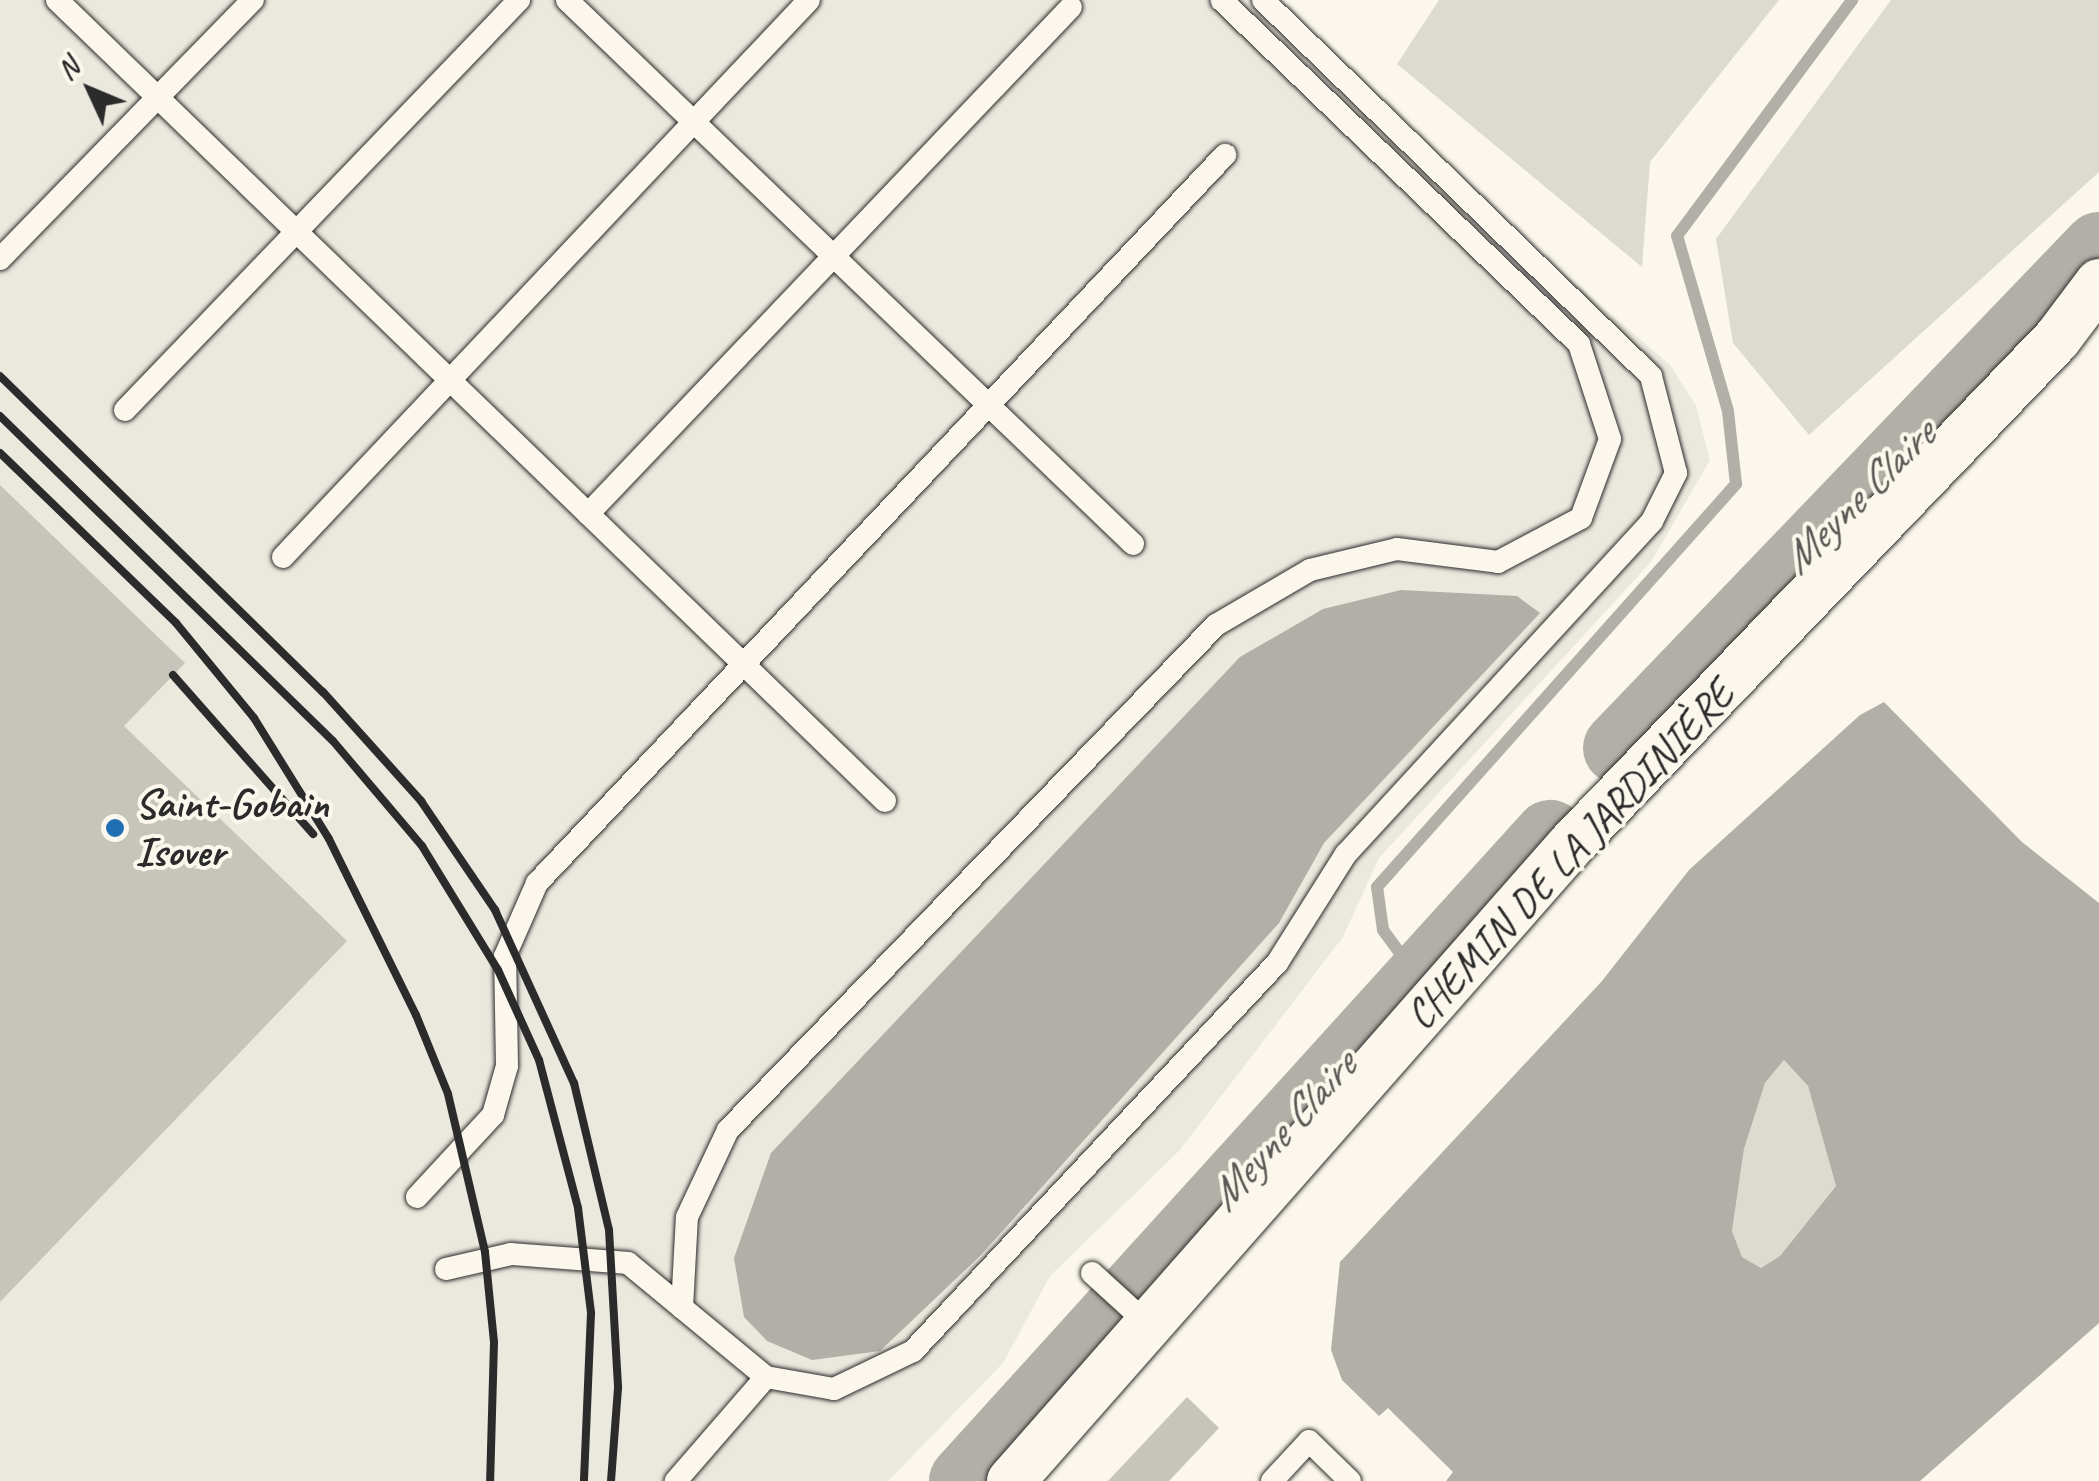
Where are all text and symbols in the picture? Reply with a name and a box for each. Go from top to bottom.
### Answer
north arrow [40,40,140,140]
text: N [49,50,87,87]
water label: Meyne Claire [1770,409,1946,585]
street label: CHEMIN DE LA JARDINIÈRE [1395,670,1745,1040]
place label: Saint-Gobain Isover [135,779,329,878]
marker: Saint-Gobain Isover [104,817,126,839]
water label: Meyne Claire [1196,1040,1368,1222]

